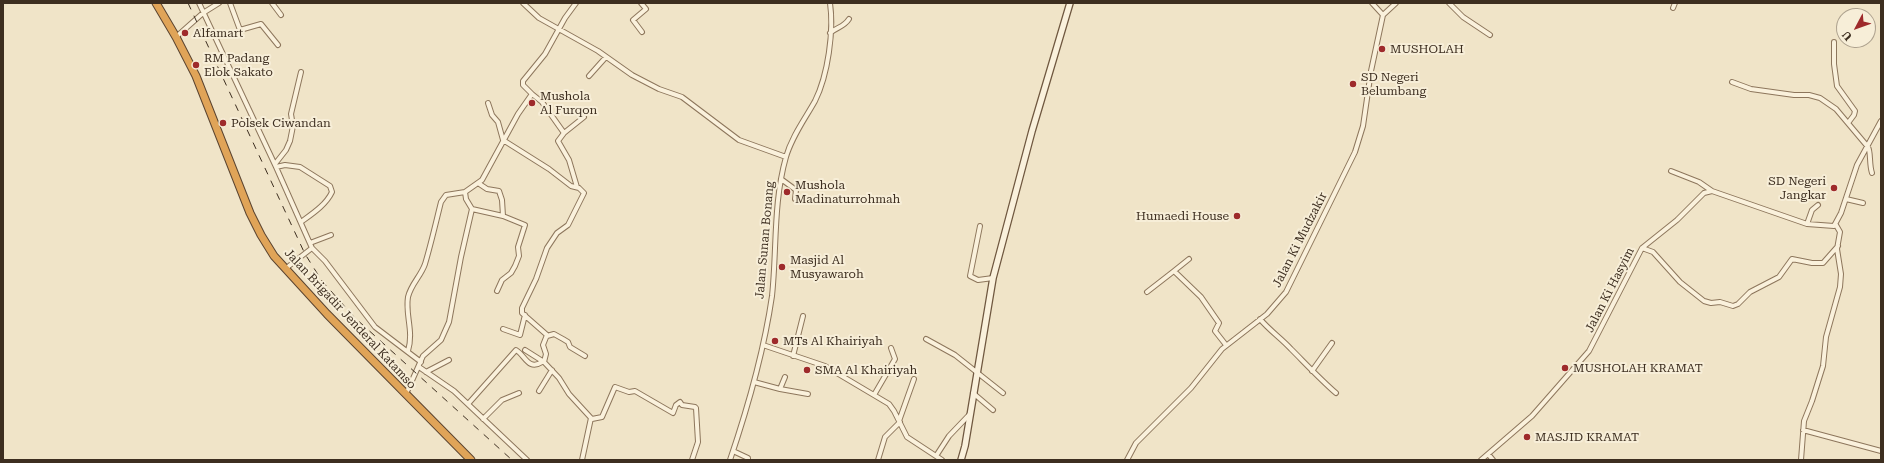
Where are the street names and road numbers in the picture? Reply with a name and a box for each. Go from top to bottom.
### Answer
street label: Jalan Sunan Bonang [753,180,777,300]
street label: Jalan Ki Mudzakir [1270,190,1330,290]
street label: Jalan Ki Hasyim [1582,245,1638,335]
street label: Jalan Brigadir Jenderal Katamso [281,246,419,392]

